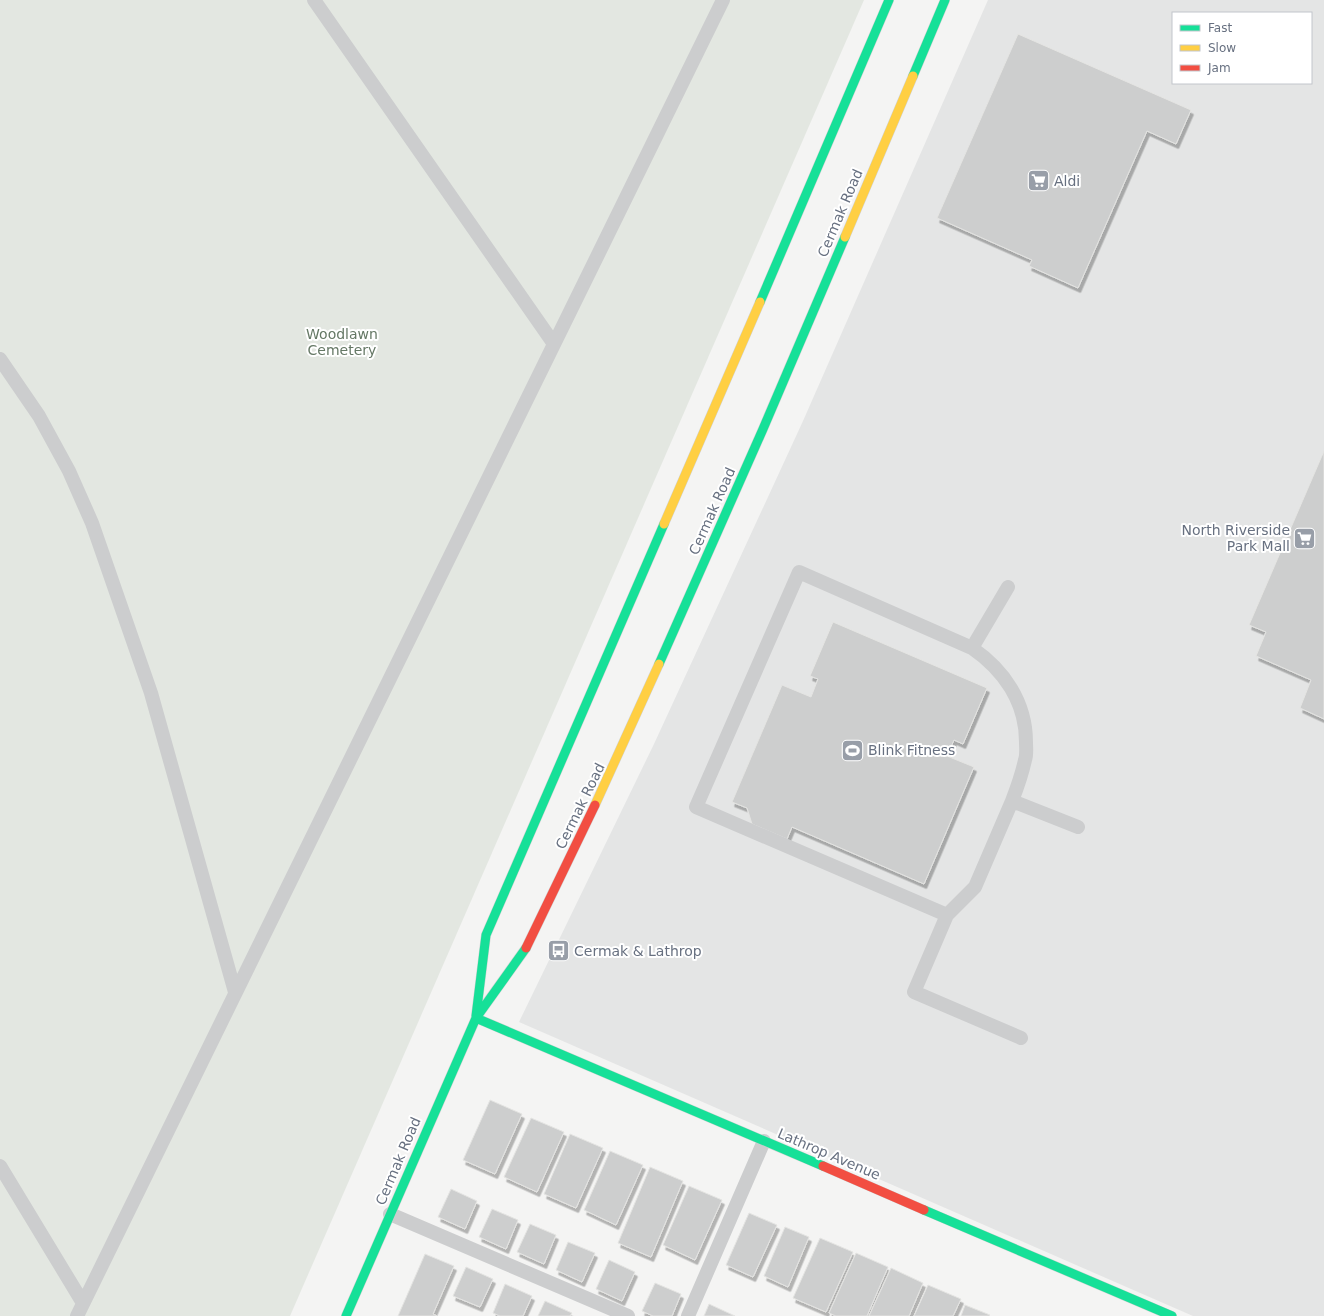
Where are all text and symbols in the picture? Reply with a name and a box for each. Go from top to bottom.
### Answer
legend [1172,12,1312,84]
text: Fast [1208,21,1232,35]
text: Slow [1208,41,1236,55]
text: Jam [1207,61,1231,75]
street label: Cermak Road [814,167,866,259]
supermarket icon: Aldi [1026,168,1052,194]
place label: Aldi [1054,173,1080,189]
park label: Woodlawn Cemetery [306,326,378,358]
street label: Cermak Road [686,465,738,557]
place label: North Riverside Park Mall [1181,522,1290,554]
supermarket icon: North Riverside Park Mall [1292,525,1318,551]
sports icon: Blink Fitness [839,737,865,763]
place label: Blink Fitness [868,742,955,758]
street label: Cermak Road [552,760,608,852]
bus stop icon: Cermak & Lathrop [546,938,572,964]
place label: Cermak & Lathrop [574,943,702,959]
street label: Cermak Road [372,1115,424,1207]
street label: Lathrop Avenue [775,1125,883,1183]

